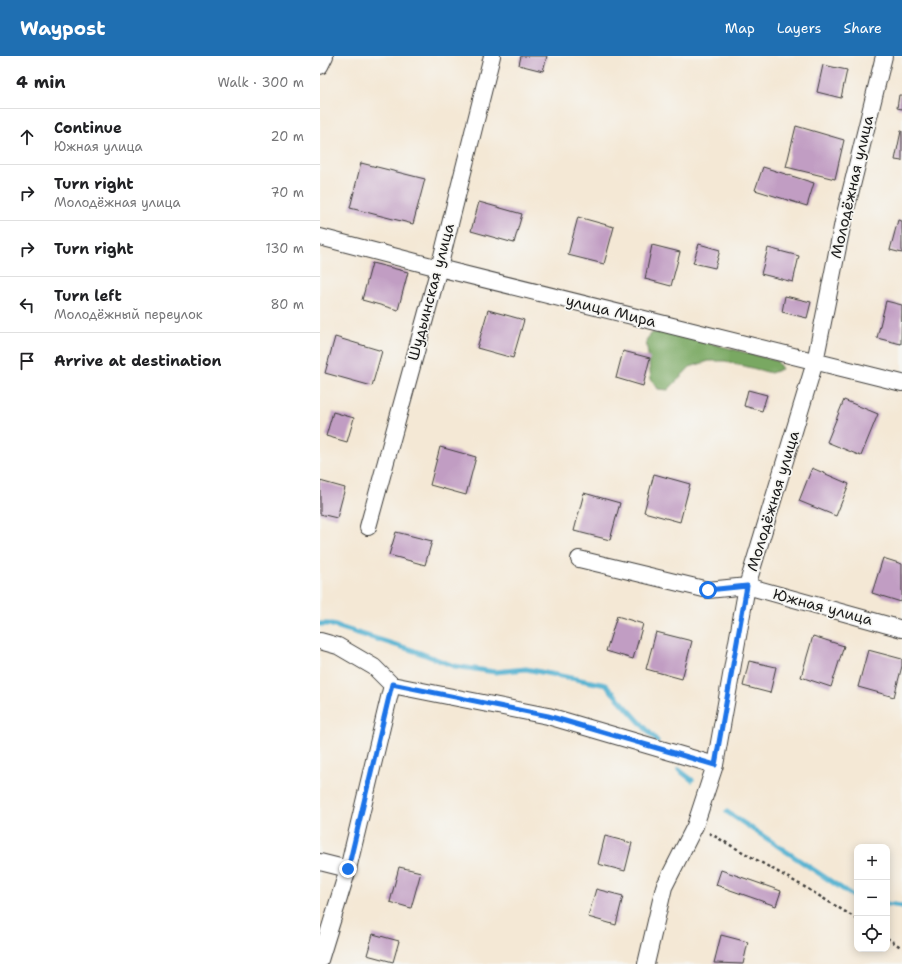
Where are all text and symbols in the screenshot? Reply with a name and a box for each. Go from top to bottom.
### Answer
text: Waypost [20,16,105,41]
text: Map [725,19,755,37]
text: Layers [777,19,821,37]
text: Share [843,19,882,37]
text: 4 min [16,71,66,93]
text: Walk · 300 m [217,74,304,91]
street label: Молодёжная улица [826,113,878,260]
text: Continue [54,118,122,138]
icon: ahead [16,126,38,148]
text: 20 m [271,128,304,145]
text: Южная улица [54,138,143,155]
text: Turn right [54,174,134,194]
icon: right [16,182,38,204]
text: 70 m [270,184,304,201]
text: Молодёжная улица [54,194,181,211]
street label: Шудьинская улица [403,220,459,363]
icon: right [16,238,38,260]
text: Turn right [54,239,134,259]
text: 130 m [266,240,304,257]
text: Turn left [54,286,122,306]
street label: улица Мира [564,290,659,332]
icon: left [16,294,38,316]
text: 80 m [270,296,304,313]
text: Молодёжный переулок [54,306,203,323]
icon: arrive [16,350,38,372]
text: Arrive at destination [54,351,222,371]
street label: Молодёжная улица [742,428,804,574]
route start [699,581,717,599]
street label: Южная улица [771,584,876,630]
map controls [854,844,890,952]
button: + [854,844,890,880]
route end [339,860,357,878]
button: − [854,880,890,916]
button: locate [854,916,890,952]

